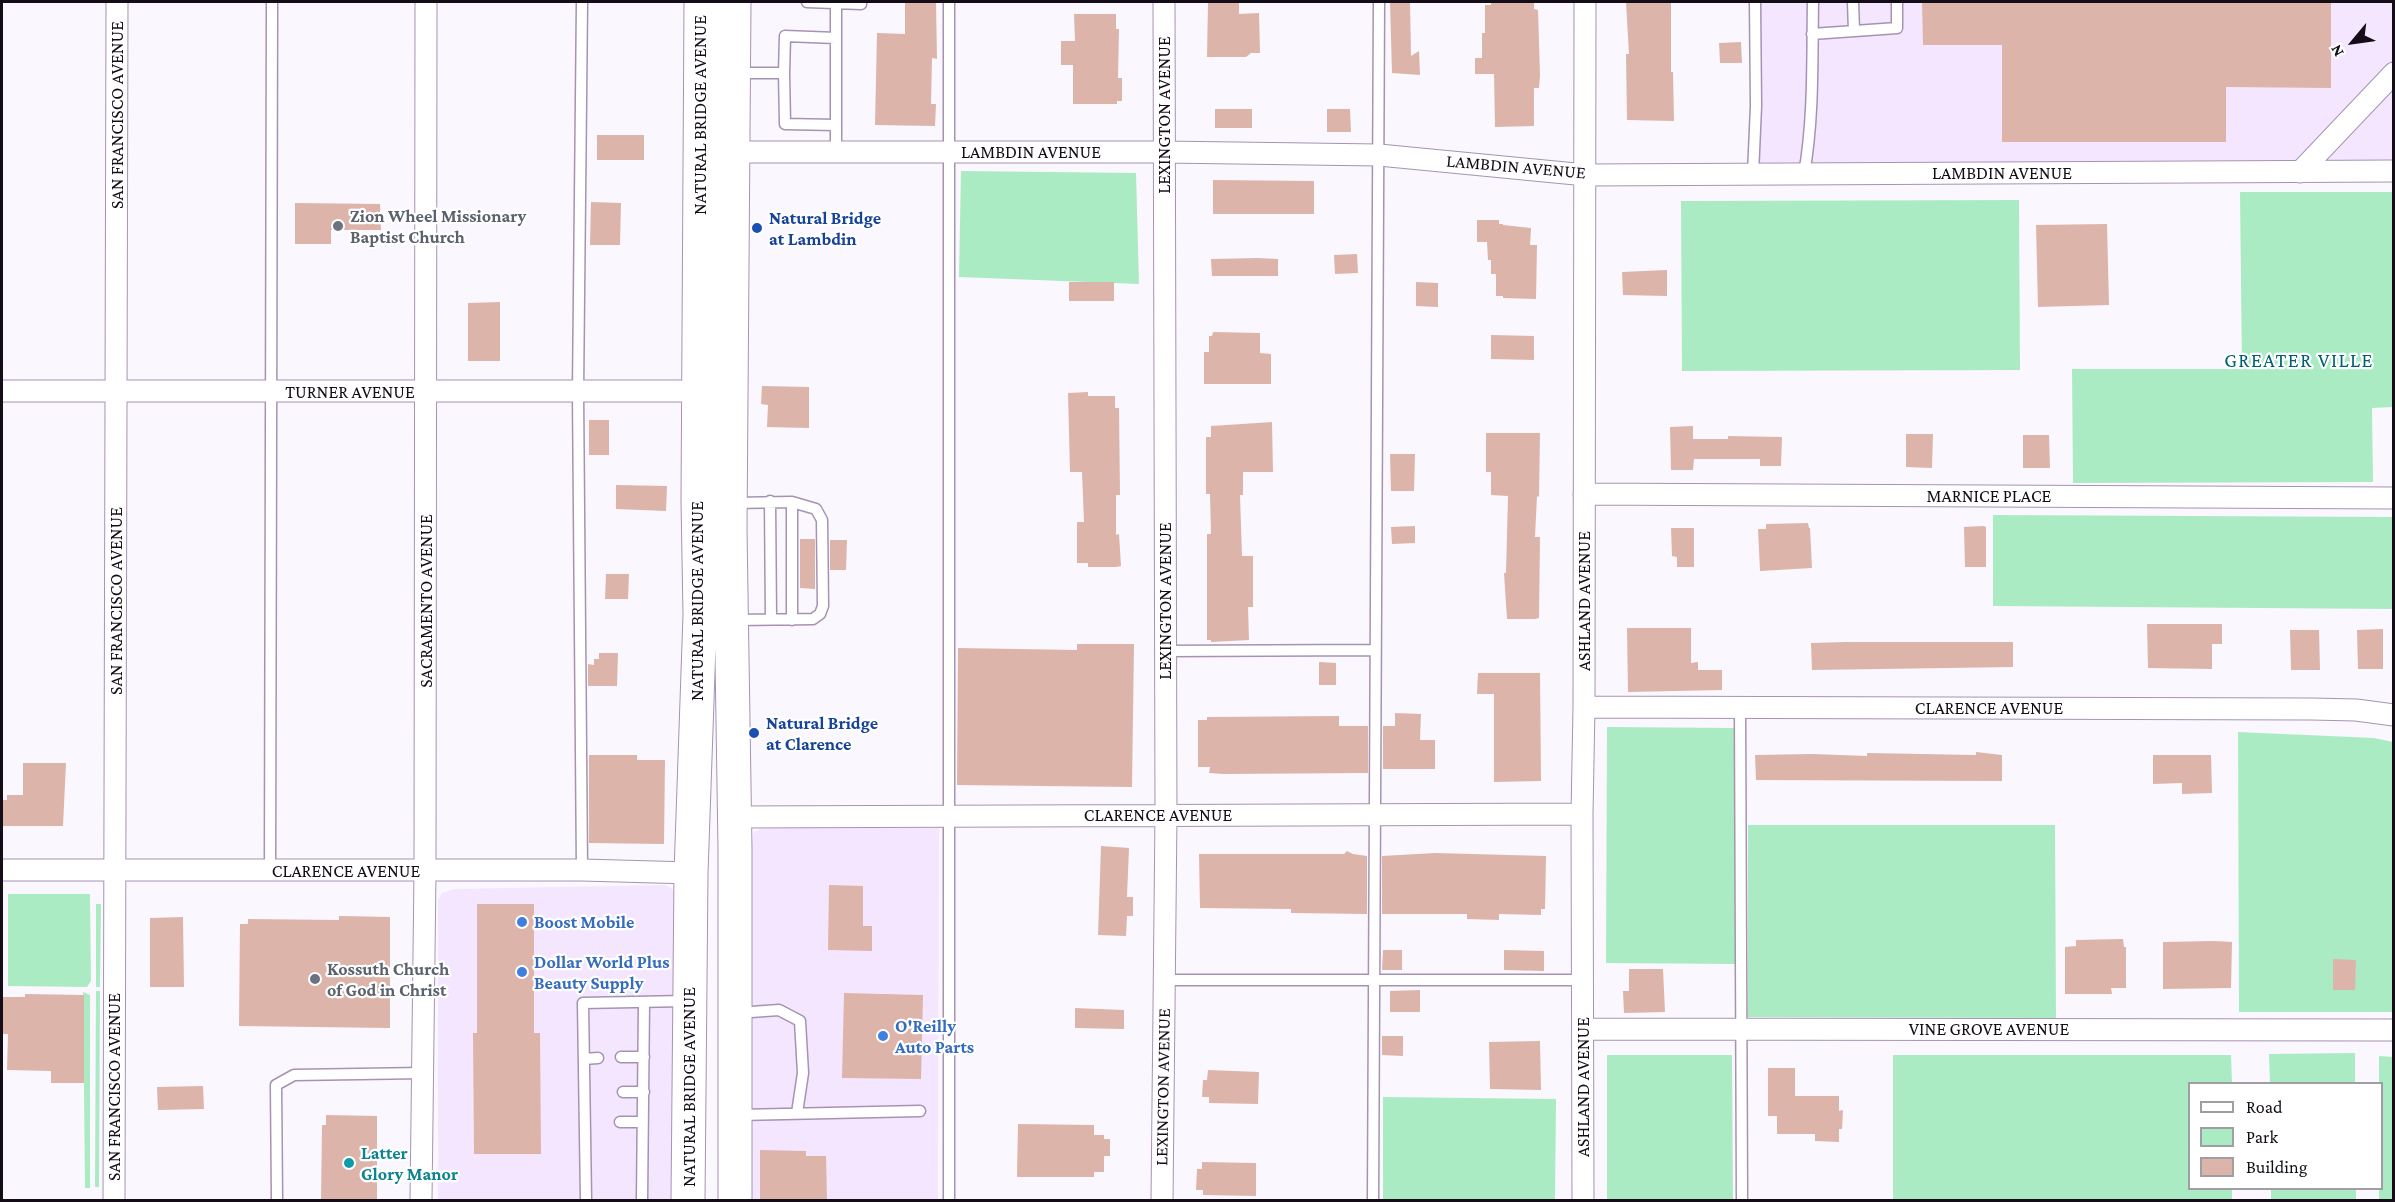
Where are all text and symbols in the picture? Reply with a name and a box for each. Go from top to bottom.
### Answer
north arrow [2323,12,2383,72]
street label: NATURAL BRIDGE AVENUE [689,15,711,215]
street label: SAN FRANCISCO AVENUE [106,21,128,209]
street label: LEXINGTON AVENUE [1153,36,1175,194]
text: N [2327,42,2347,60]
street label: LAMBDIN AVENUE [961,141,1101,163]
street label: LAMBDIN AVENUE [1445,150,1587,184]
street label: LAMBDIN AVENUE [1932,162,2072,184]
place label: Zion Wheel Missionary Baptist Church [350,205,526,248]
place label: Natural Bridge at Lambdin [769,207,881,250]
marker: Zion Wheel Missionary Baptist Church [331,219,345,233]
marker: Natural Bridge at Lambdin [750,221,764,235]
district label: GREATER VILLE [2224,349,2374,373]
street label: TURNER AVENUE [285,381,415,403]
street label: MARNICE PLACE [1927,485,2051,507]
street label: NATURAL BRIDGE AVENUE [686,501,708,701]
street label: SAN FRANCISCO AVENUE [105,507,127,695]
street label: SACRAMENTO AVENUE [415,514,437,688]
street label: LEXINGTON AVENUE [1154,522,1176,680]
street label: ASHLAND AVENUE [1573,531,1595,671]
street label: CLARENCE AVENUE [1915,697,2063,719]
place label: Natural Bridge at Clarence [766,712,878,754]
marker: Natural Bridge at Clarence [747,726,761,740]
street label: CLARENCE AVENUE [1084,804,1232,826]
street label: CLARENCE AVENUE [272,860,420,882]
place label: Boost Mobile [534,911,634,933]
marker: Boost Mobile [515,915,529,929]
place label: Dollar World Plus Beauty Supply [534,951,670,994]
place label: Kossuth Church of God in Christ [327,958,449,1000]
marker: Dollar World Plus Beauty Supply [515,965,529,979]
marker: Kossuth Church of God in Christ [308,972,322,986]
street label: NATURAL BRIDGE AVENUE [678,987,700,1187]
street label: SAN FRANCISCO AVENUE [103,993,125,1181]
street label: LEXINGTON AVENUE [1151,1008,1175,1166]
place label: O'Reilly Auto Parts [895,1015,974,1058]
street label: ASHLAND AVENUE [1572,1017,1594,1157]
street label: VINE GROVE AVENUE [1909,1018,2069,1040]
marker: O'Reilly Auto Parts [876,1029,890,1043]
legend [2188,1082,2383,1190]
text: Road [2246,1097,2283,1117]
text: Park [2246,1127,2278,1147]
place label: Latter Glory Manor [361,1142,458,1184]
marker: Latter Glory Manor [342,1156,356,1170]
text: Building [2246,1157,2307,1177]

